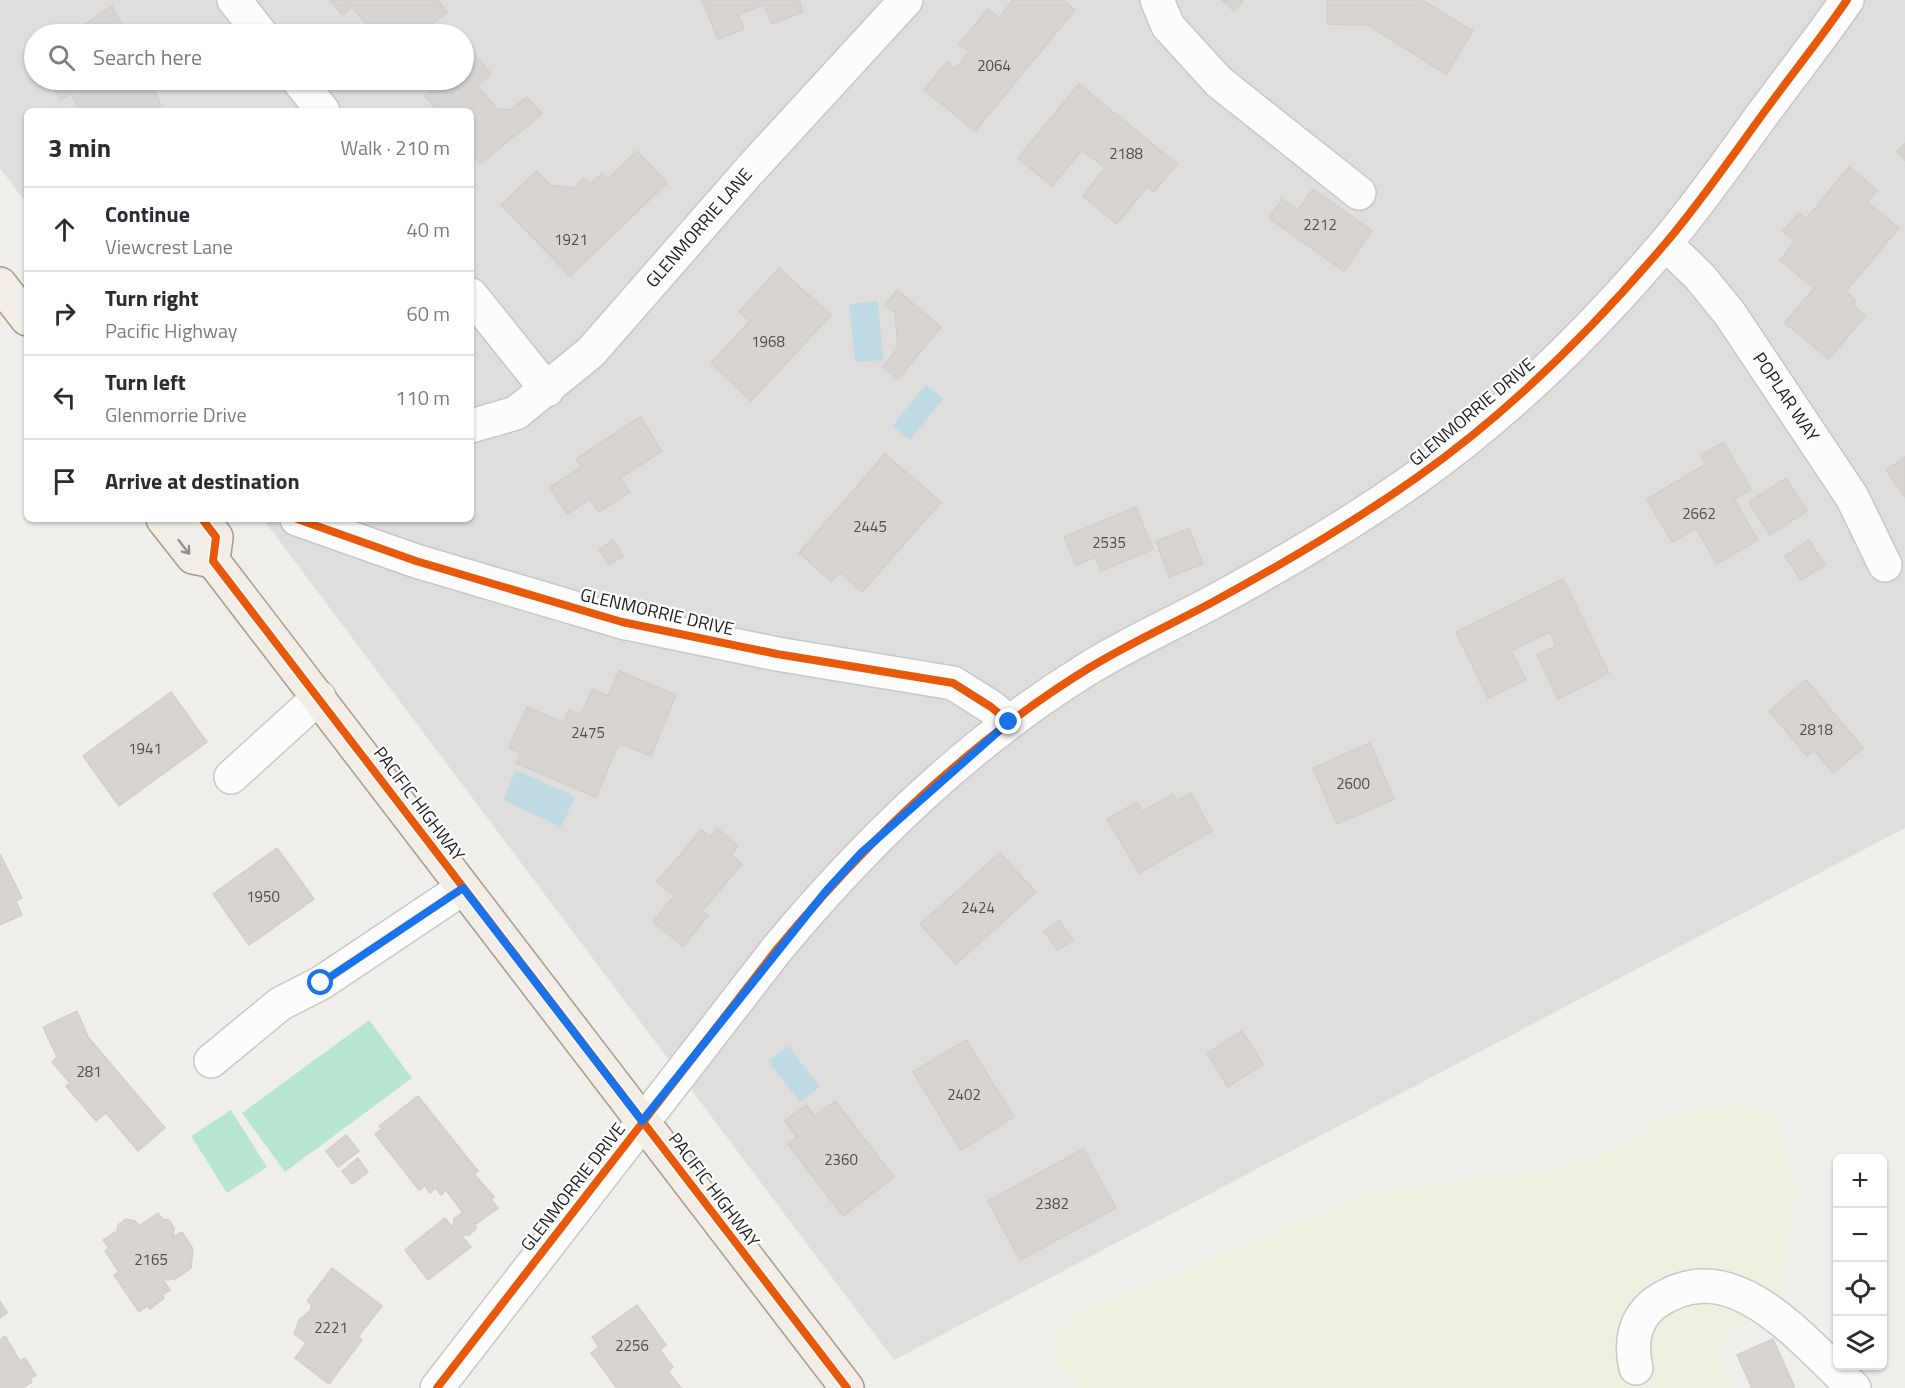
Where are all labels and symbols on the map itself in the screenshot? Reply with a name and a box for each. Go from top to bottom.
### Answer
house number: 2064 [977,54,1011,77]
house number: 2188 [1109,142,1143,165]
street label: GLENMORRIE LANE [639,162,758,293]
house number: 2212 [1303,213,1337,236]
house number: 1921 [554,228,588,251]
house number: 1968 [751,330,785,353]
street label: POPLAR WAY [1746,347,1827,447]
street label: GLENMORRIE DRIVE [1403,351,1540,472]
house number: 2662 [1682,502,1716,525]
house number: 2445 [853,515,887,538]
house number: 2535 [1092,531,1126,554]
one-way arrow [178,538,191,554]
street label: GLENMORRIE DRIVE [578,581,737,642]
route end [995,708,1021,734]
house number: 2818 [1799,718,1833,741]
house number: 2475 [571,721,605,744]
house number: 1941 [128,737,162,760]
street label: PACIFIC HIGHWAY [367,741,472,867]
house number: 2600 [1336,772,1370,795]
house number: 1950 [246,885,280,908]
house number: 2424 [961,896,995,919]
route start [307,969,333,995]
house number: 281 [76,1060,102,1083]
house number: 2402 [947,1083,981,1106]
street label: GLENMORRIE DRIVE [514,1117,632,1257]
street label: PACIFIC HIGHWAY [662,1127,767,1253]
house number: 2360 [824,1148,858,1171]
house number: 2382 [1035,1192,1069,1215]
house number: 2165 [134,1248,168,1271]
house number: 2221 [314,1316,348,1339]
house number: 2256 [615,1334,649,1357]

